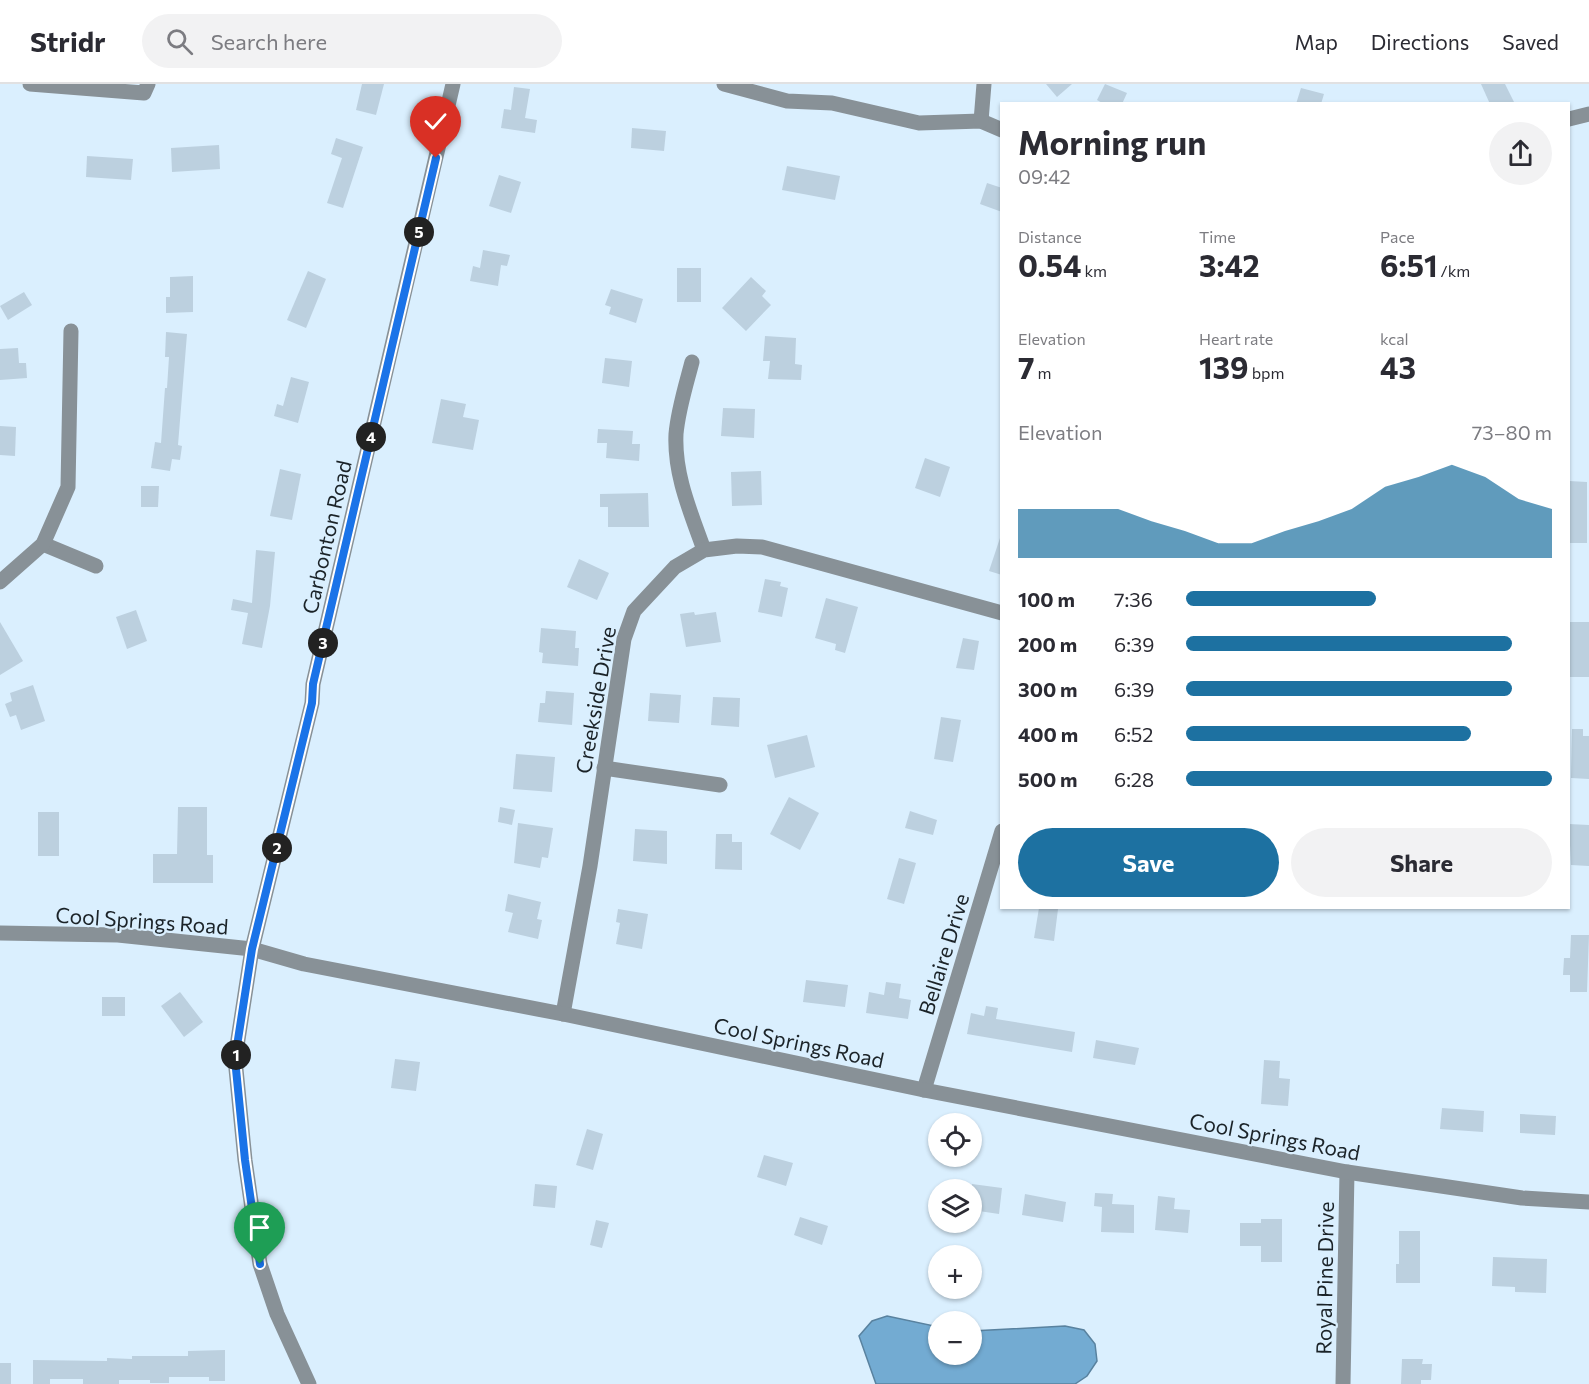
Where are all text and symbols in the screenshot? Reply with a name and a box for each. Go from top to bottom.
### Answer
search box [142,14,562,68]
text: Stridr [30,24,106,58]
icon: search [163,25,196,58]
text: Search here [211,28,327,55]
text: Map [1295,29,1338,54]
text: Directions [1371,29,1469,54]
text: Saved [1502,29,1559,54]
pin [410,96,461,158]
icon: check [419,105,452,138]
text: Morning run [1018,121,1206,162]
button: share [1489,122,1552,185]
text: 09:42 [1018,164,1071,188]
pin: 5 [404,217,434,247]
text: 5 [414,222,424,241]
text: Distance [1018,227,1082,246]
text: Time [1199,227,1236,246]
text: Pace [1380,227,1415,246]
text: 0.54 [1018,246,1081,283]
text: 3:42 [1199,246,1260,283]
text: 6:51 [1380,246,1438,283]
text: km [1081,261,1107,280]
text: /km [1438,261,1470,280]
text: Elevation [1018,329,1086,348]
text: Heart rate [1199,329,1273,348]
text: kcal [1380,329,1409,348]
text: 7 [1018,348,1035,385]
text: 139 [1199,348,1249,385]
text: 43 [1380,348,1416,385]
text: m [1035,363,1052,382]
text: bpm [1249,363,1285,382]
text: Elevation [1018,420,1103,444]
text: 73–80 m [1472,420,1552,444]
pin: 4 [356,422,386,452]
text: 4 [366,427,376,446]
street label: Carbonton Road [296,458,356,616]
text: 100 m [1018,587,1075,611]
text: 7:36 [1114,587,1153,611]
street label: Creekside Drive [570,625,620,775]
pin: 3 [308,628,338,658]
text: 200 m [1018,632,1077,656]
text: 6:39 [1114,632,1154,656]
text: 3 [318,633,328,652]
text: 300 m [1018,677,1078,701]
text: 6:39 [1114,677,1154,701]
text: 400 m [1018,722,1078,746]
text: 6:52 [1114,722,1153,746]
text: 500 m [1018,767,1078,791]
text: 6:28 [1114,767,1154,791]
button: Save [1018,828,1279,897]
button: Share [1291,828,1552,897]
pin: 2 [262,833,292,863]
text: 2 [272,838,282,857]
street label: Bellaire Drive [913,890,973,1018]
street label: Cool Springs Road [55,901,229,939]
street label: Cool Springs Road [712,1012,886,1072]
pin: 1 [221,1040,251,1070]
text: 1 [232,1045,240,1064]
street label: Cool Springs Road [1188,1107,1362,1165]
map controls [928,1113,982,1365]
button: locate [928,1113,982,1167]
button: layers [928,1179,982,1233]
street label: Royal Pine Drive [1310,1201,1338,1355]
pin [234,1202,285,1264]
icon: arrive [243,1211,276,1244]
button: + [928,1245,982,1299]
button: − [928,1311,982,1365]

